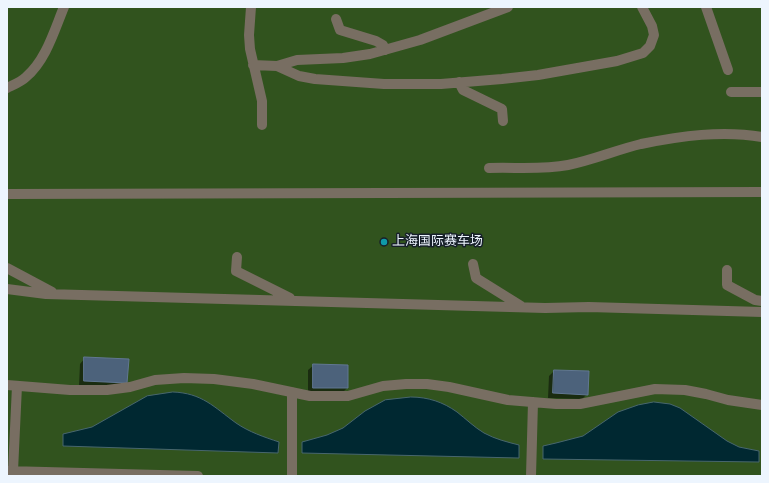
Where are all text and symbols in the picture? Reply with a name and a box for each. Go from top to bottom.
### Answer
place label: 上海国际赛车场 [392,234,483,250]
marker: 上海国际赛车场 [379,237,389,247]

